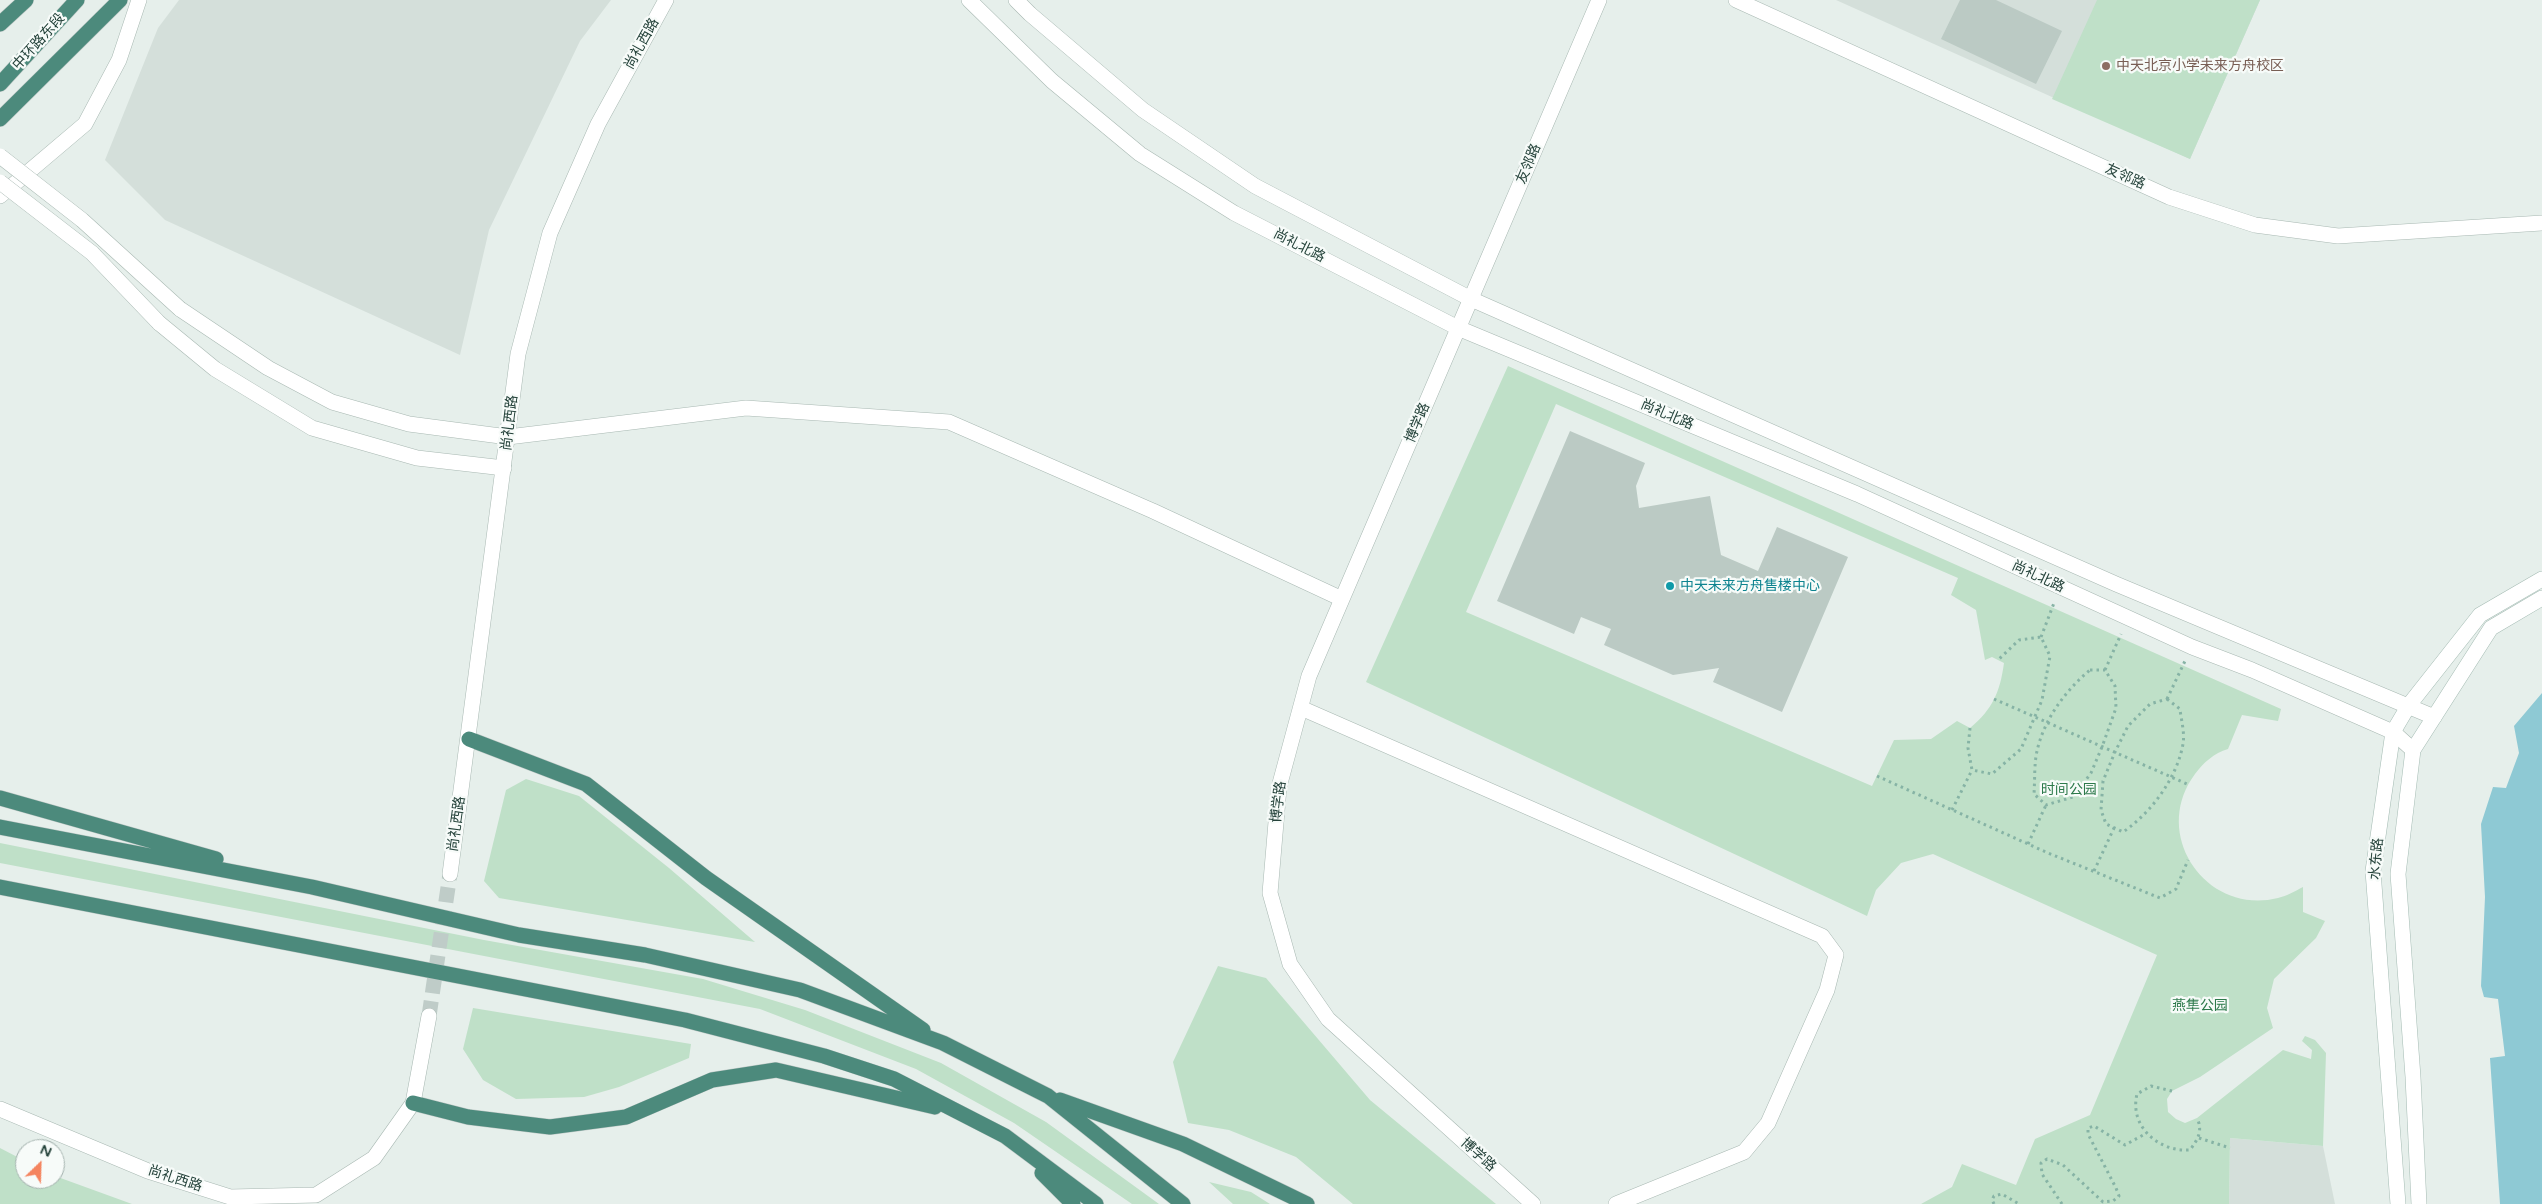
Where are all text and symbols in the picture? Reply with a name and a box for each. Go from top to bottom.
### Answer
street label: 中环路东段 [9,10,69,74]
street label: 尚礼西路 [621,15,663,73]
place label: 中天北京小学未来方舟校区 [2116,58,2284,74]
marker: 中天北京小学未来方舟校区 [2100,60,2112,72]
street label: 友邻路 [1513,141,1545,187]
street label: 友邻路 [2102,161,2148,193]
street label: 尚礼北路 [1270,226,1328,266]
street label: 尚礼西路 [498,394,522,452]
street label: 尚礼北路 [1638,396,1696,434]
street label: 博学路 [1402,400,1434,446]
street label: 尚礼北路 [2009,558,2067,596]
place label: 中天未来方舟售楼中心 [1680,578,1820,594]
marker: 中天未来方舟售楼中心 [1664,580,1676,592]
street label: 博学路 [1268,780,1290,824]
park label: 时间公园 [2041,782,2097,798]
street label: 尚礼西路 [445,795,469,853]
street label: 水东路 [2367,837,2387,881]
park label: 燕隼公园 [2172,998,2228,1014]
street label: 博学路 [1457,1135,1499,1175]
north arrow [15,1139,65,1189]
text: N [37,1141,54,1161]
street label: 尚礼西路 [146,1162,204,1196]

